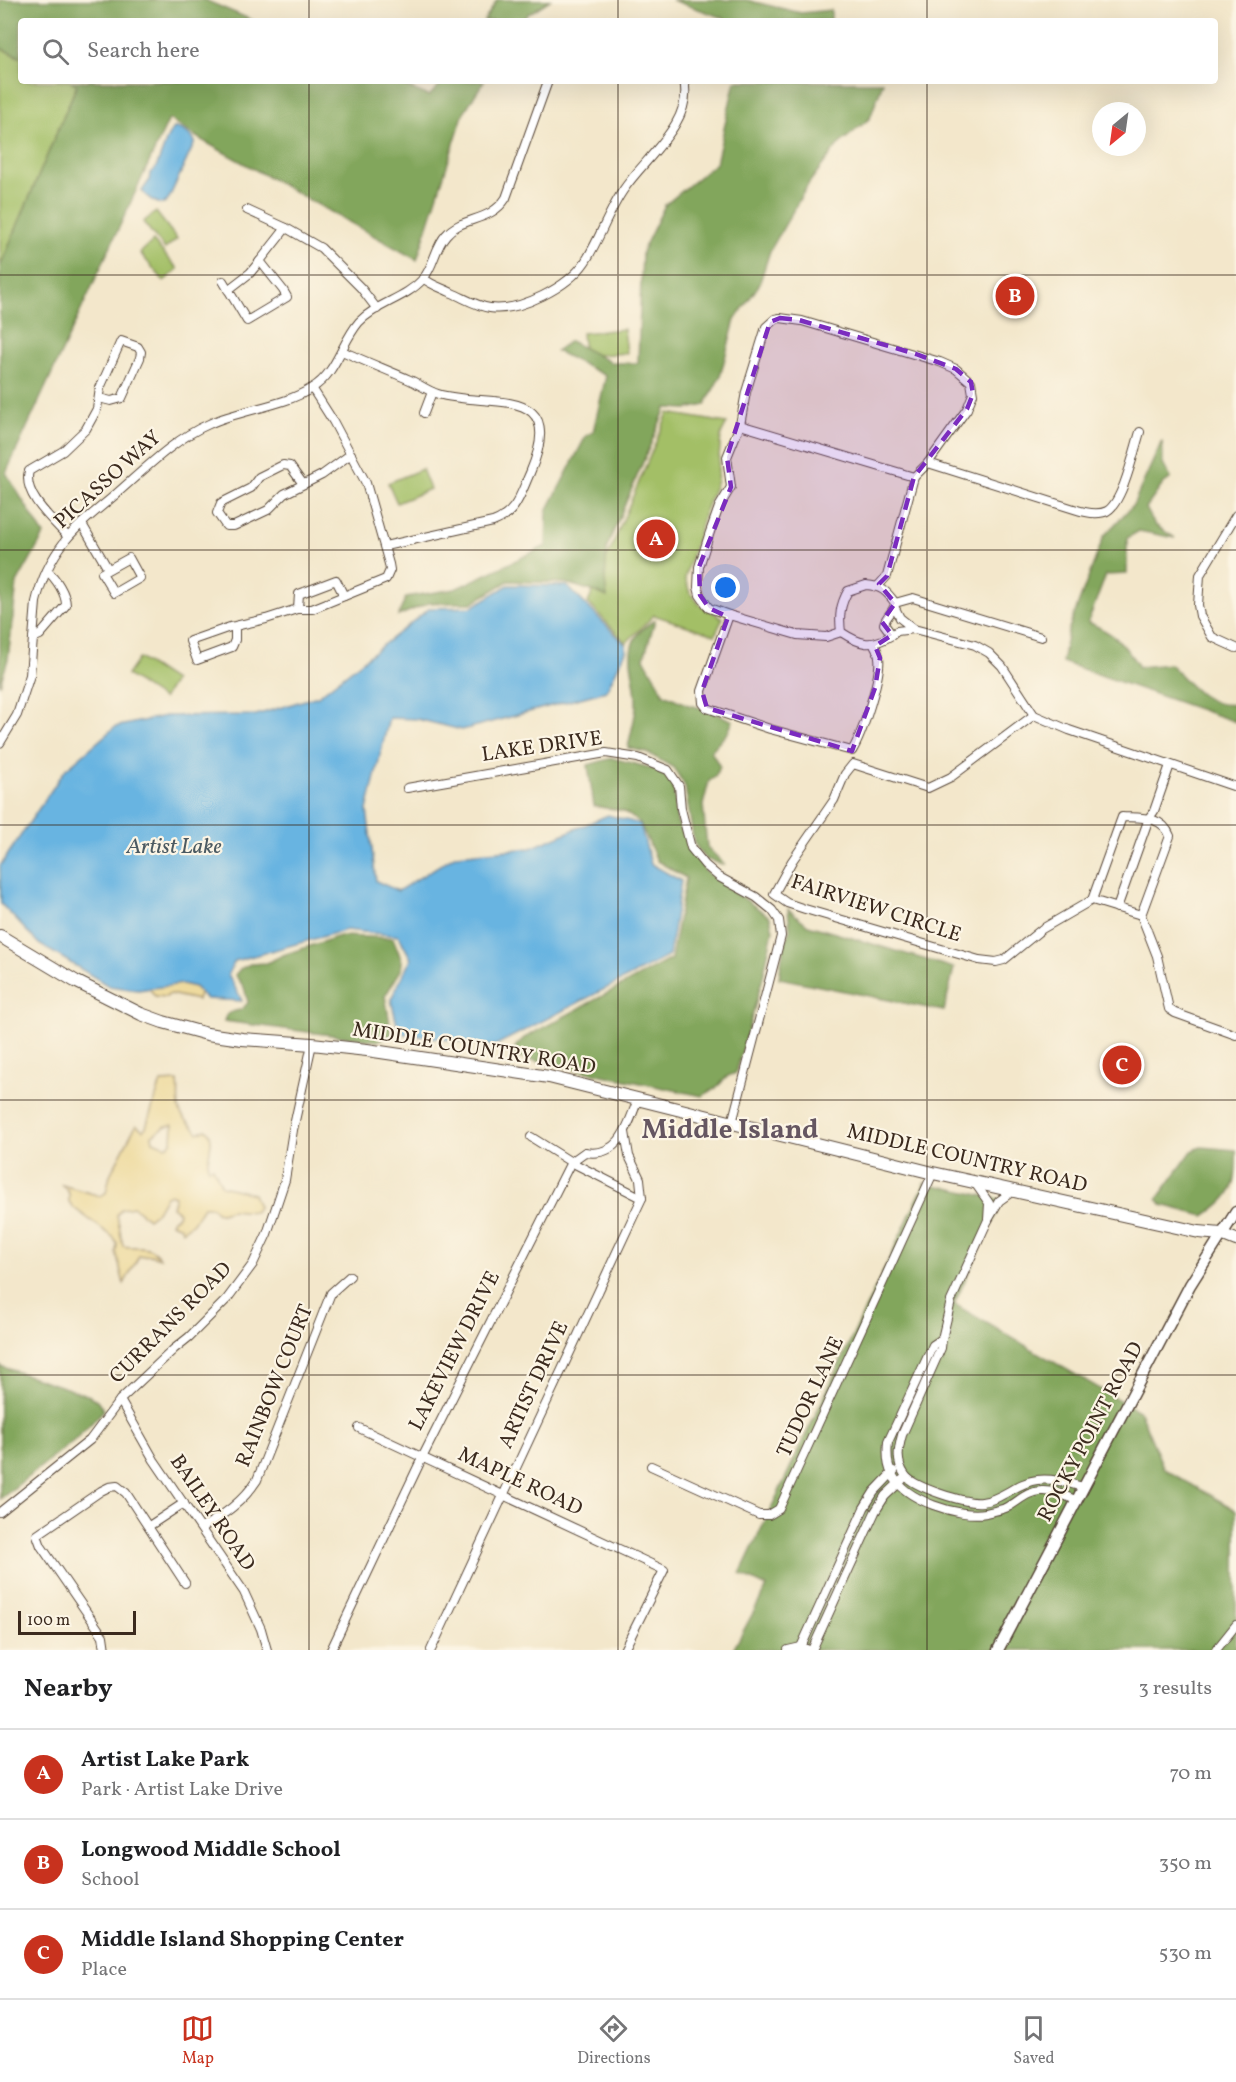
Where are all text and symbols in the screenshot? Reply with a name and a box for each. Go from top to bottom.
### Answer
search box [18,18,1218,84]
icon: search [39,35,72,68]
text: Search here [87,36,200,67]
north arrow [1092,102,1146,156]
pin: B [996,274,1034,318]
street label: PICASSO WAY [48,424,168,536]
pin: A [636,516,676,562]
your location [711,573,740,602]
street label: LAKE DRIVE [480,724,604,770]
water label: Artist Lake [126,832,221,863]
street label: FAIRVIEW CIRCLE [787,868,965,950]
street label: MIDDLE COUNTRY ROAD [350,1015,598,1083]
pin: C [1102,1042,1142,1088]
district label: Middle Island [642,1112,818,1150]
street label: MIDDLE COUNTRY ROAD [844,1117,1090,1201]
street label: CURRANS ROAD [103,1255,239,1391]
street label: LAKEVIEW DRIVE [402,1266,508,1436]
street label: RAINBOW COURT [229,1300,321,1472]
street label: ARTIST DRIVE [492,1317,576,1453]
street label: TUDOR LANE [770,1332,852,1462]
street label: ROCKY POINT ROAD [1031,1337,1151,1527]
street label: MAPLE ROAD [453,1440,587,1524]
street label: BAILEY ROAD [162,1449,262,1577]
scale bar [18,1608,136,1636]
text: 100 m [27,1610,70,1632]
text: Nearby [24,1671,113,1707]
text: 3 results [1138,1675,1212,1703]
text: Artist Lake Park [81,1745,249,1776]
text: A [36,1760,51,1788]
text: 70 m [1169,1760,1212,1788]
text: Park · Artist Lake Drive [81,1776,283,1804]
text: Longwood Middle School [81,1835,341,1866]
text: B [37,1850,50,1878]
text: 350 m [1159,1850,1212,1878]
text: School [81,1866,139,1894]
text: Middle Island Shopping Center [81,1925,404,1956]
text: C [37,1940,50,1968]
text: 530 m [1159,1940,1212,1968]
text: Place [81,1956,127,1984]
tab: Map [181,2012,214,2070]
tab: Directions [577,2012,651,2070]
tab: Saved [1013,2012,1055,2070]

